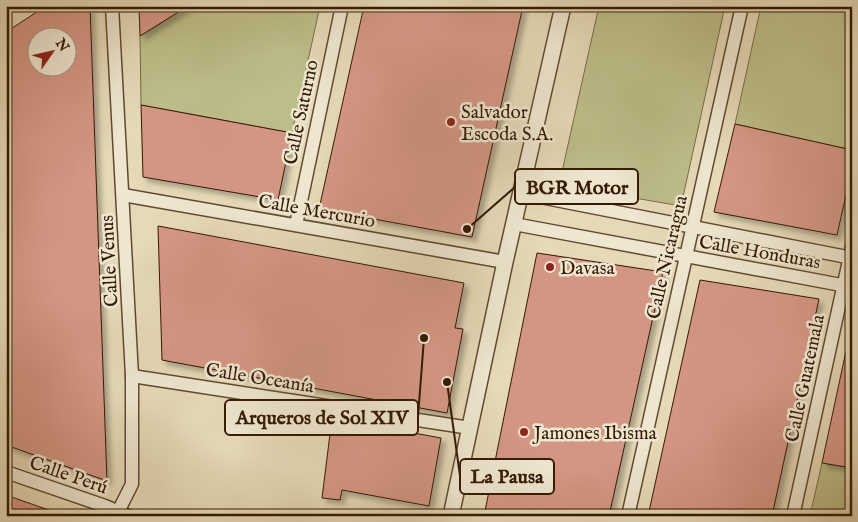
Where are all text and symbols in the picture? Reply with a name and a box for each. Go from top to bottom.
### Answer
north arrow [28,28,78,78]
text: N [51,34,73,55]
street label: Calle Saturno [279,58,325,167]
place label: Salvador Escoda S.A. [461,101,553,147]
marker: Salvador Escoda S.A. [445,116,457,128]
callout: BGR Motor [515,169,638,204]
text: BGR Motor [526,176,629,201]
street label: Calle Mercurio [256,190,377,234]
street label: Calle Nicaragua [642,193,694,322]
street label: Calle Venus [96,214,124,307]
street label: Calle Honduras [697,230,822,275]
place label: Davasa [560,257,616,281]
marker: Davasa [544,261,556,273]
street label: Calle Guatemala [781,312,831,444]
street label: Calle Oceanía [204,359,316,399]
callout: Arqueros de Sol XIV [225,400,418,435]
text: Arqueros de Sol XIV [235,406,409,431]
place label: Jamones Ibisma [532,422,658,446]
marker: Jamones Ibisma [518,426,530,438]
street label: Calle Perú [26,451,111,501]
callout: La Pausa [460,459,554,494]
text: La Pausa [470,465,544,490]

